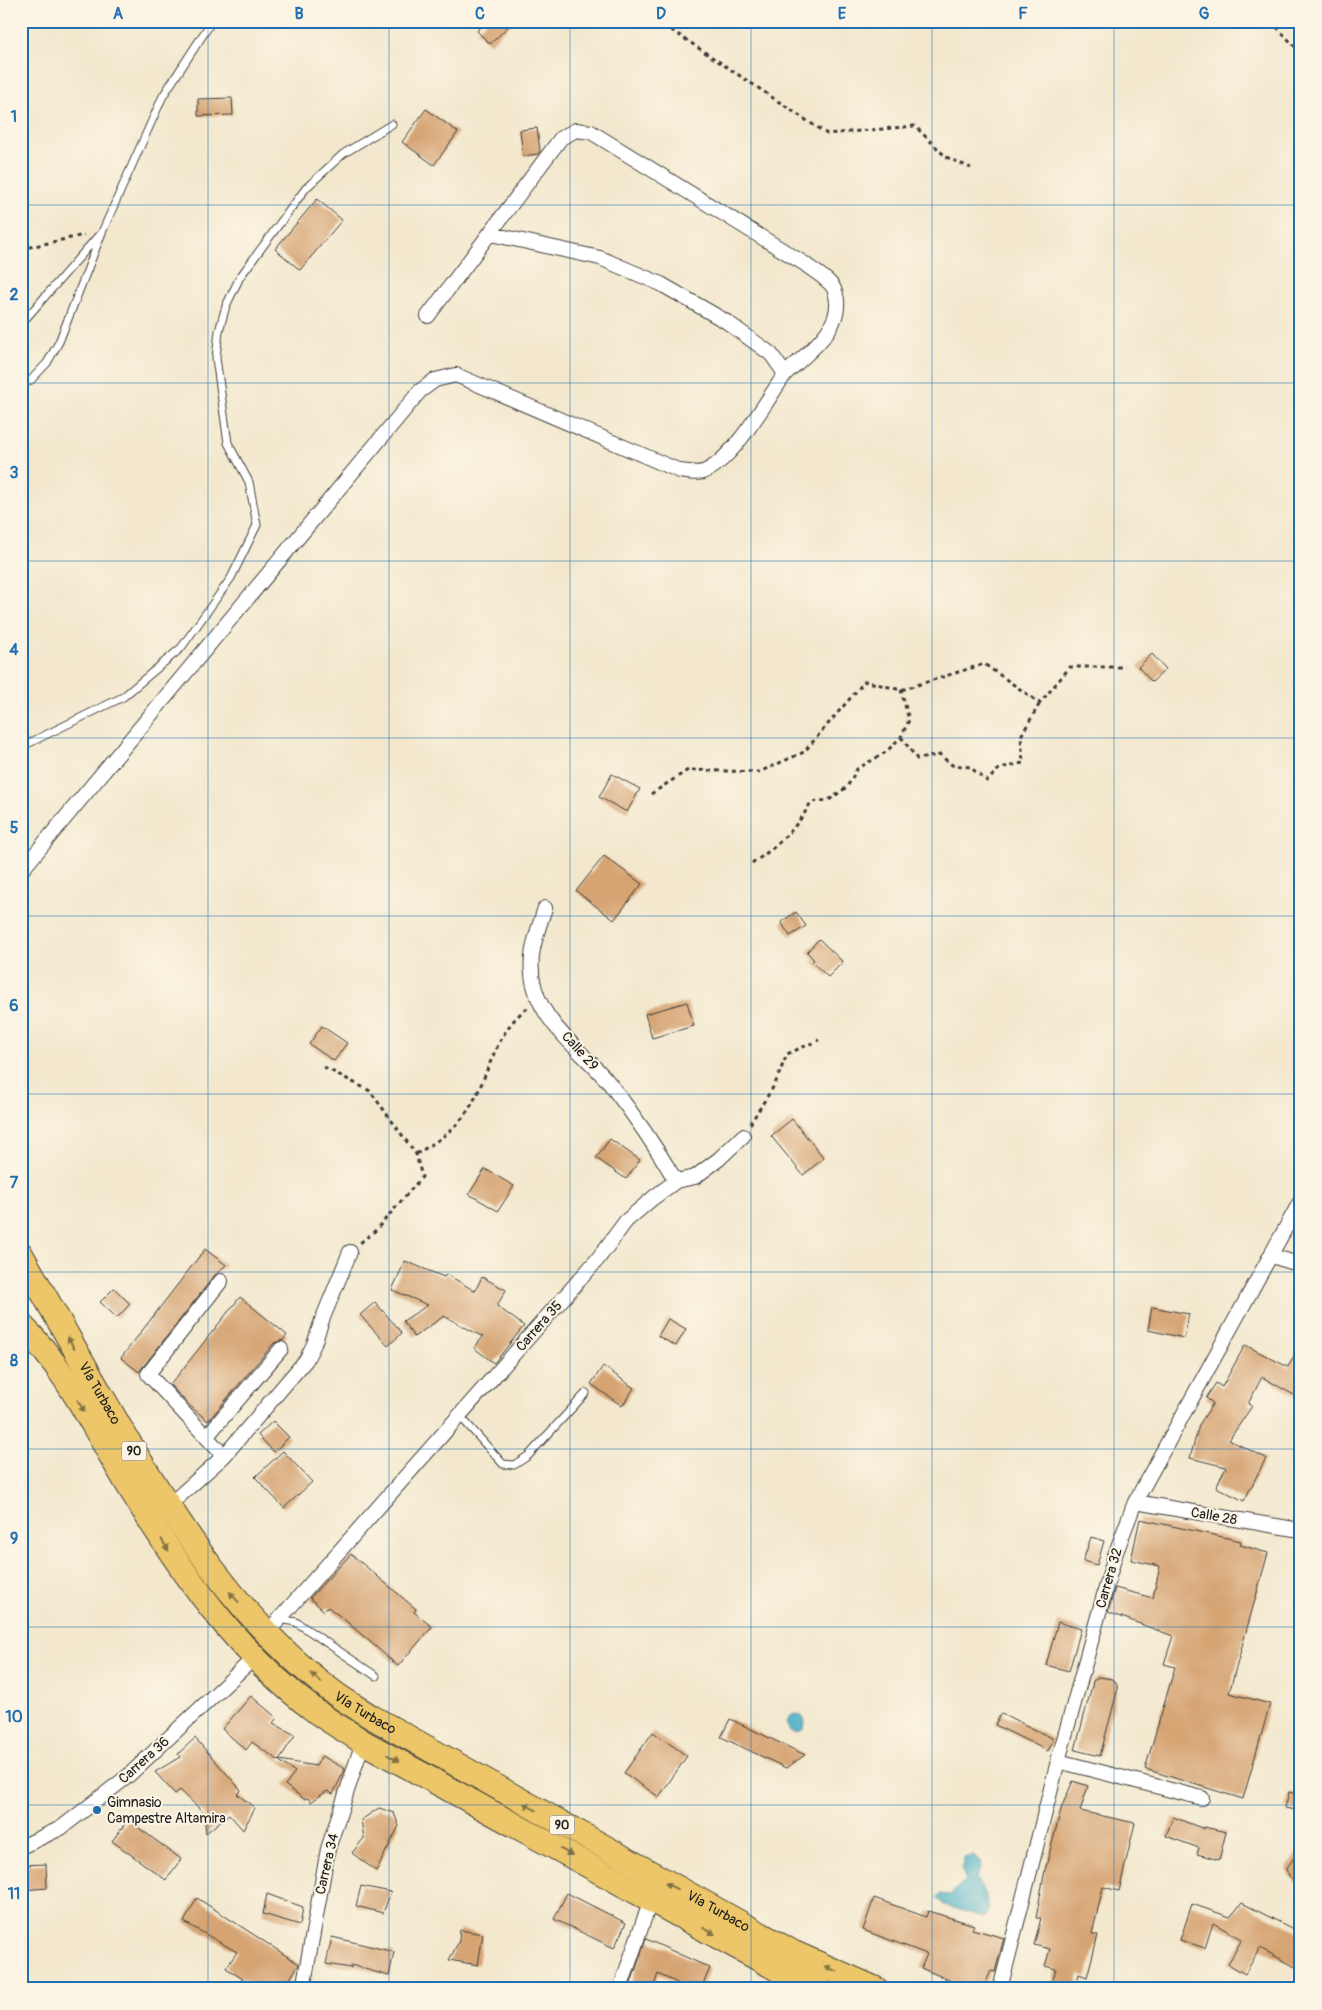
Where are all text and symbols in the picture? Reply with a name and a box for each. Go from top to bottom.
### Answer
text: A [113,4,124,24]
text: B [294,4,304,24]
text: C [475,4,485,24]
text: D [656,4,666,24]
text: E [838,4,847,24]
text: F [1018,4,1028,24]
text: G [1199,4,1210,24]
text: 1 [11,107,17,127]
text: 2 [10,285,19,305]
text: 3 [10,463,19,483]
text: 4 [9,640,19,660]
text: 5 [10,818,19,838]
text: 6 [9,996,19,1016]
street label: Calle 29 [558,1028,602,1074]
text: 7 [10,1173,19,1193]
street label: Carrera 35 [512,1297,566,1355]
one-way arrow [66,1337,75,1350]
text: 8 [10,1351,18,1371]
street label: Vía Turbaco [75,1359,125,1428]
one-way arrow [76,1400,85,1413]
road number: 90 [122,1442,146,1460]
street label: Calle 28 [1190,1504,1238,1528]
text: 9 [10,1529,18,1549]
one-way arrow [161,1538,170,1551]
street label: Carrera 32 [1092,1546,1126,1610]
one-way arrow [228,1592,240,1604]
one-way arrow [310,1672,322,1684]
street label: Vía Turbaco [331,1687,400,1738]
text: 10 [5,1707,23,1727]
street label: Carrera 36 [115,1733,173,1787]
one-way arrow [385,1754,400,1762]
place label: Gimnasio Campestre Altamira [107,1794,226,1827]
one-way arrow [523,1802,536,1811]
marker: Gimnasio Campestre Altamira [91,1804,103,1816]
road number: 90 [550,1816,574,1834]
street label: Carrera 34 [312,1832,342,1896]
one-way arrow [559,1848,573,1857]
one-way arrow [664,1882,679,1890]
text: 11 [8,1884,20,1904]
street label: Vía Turbaco [684,1886,753,1935]
one-way arrow [702,1926,715,1935]
one-way arrow [824,1965,838,1973]

